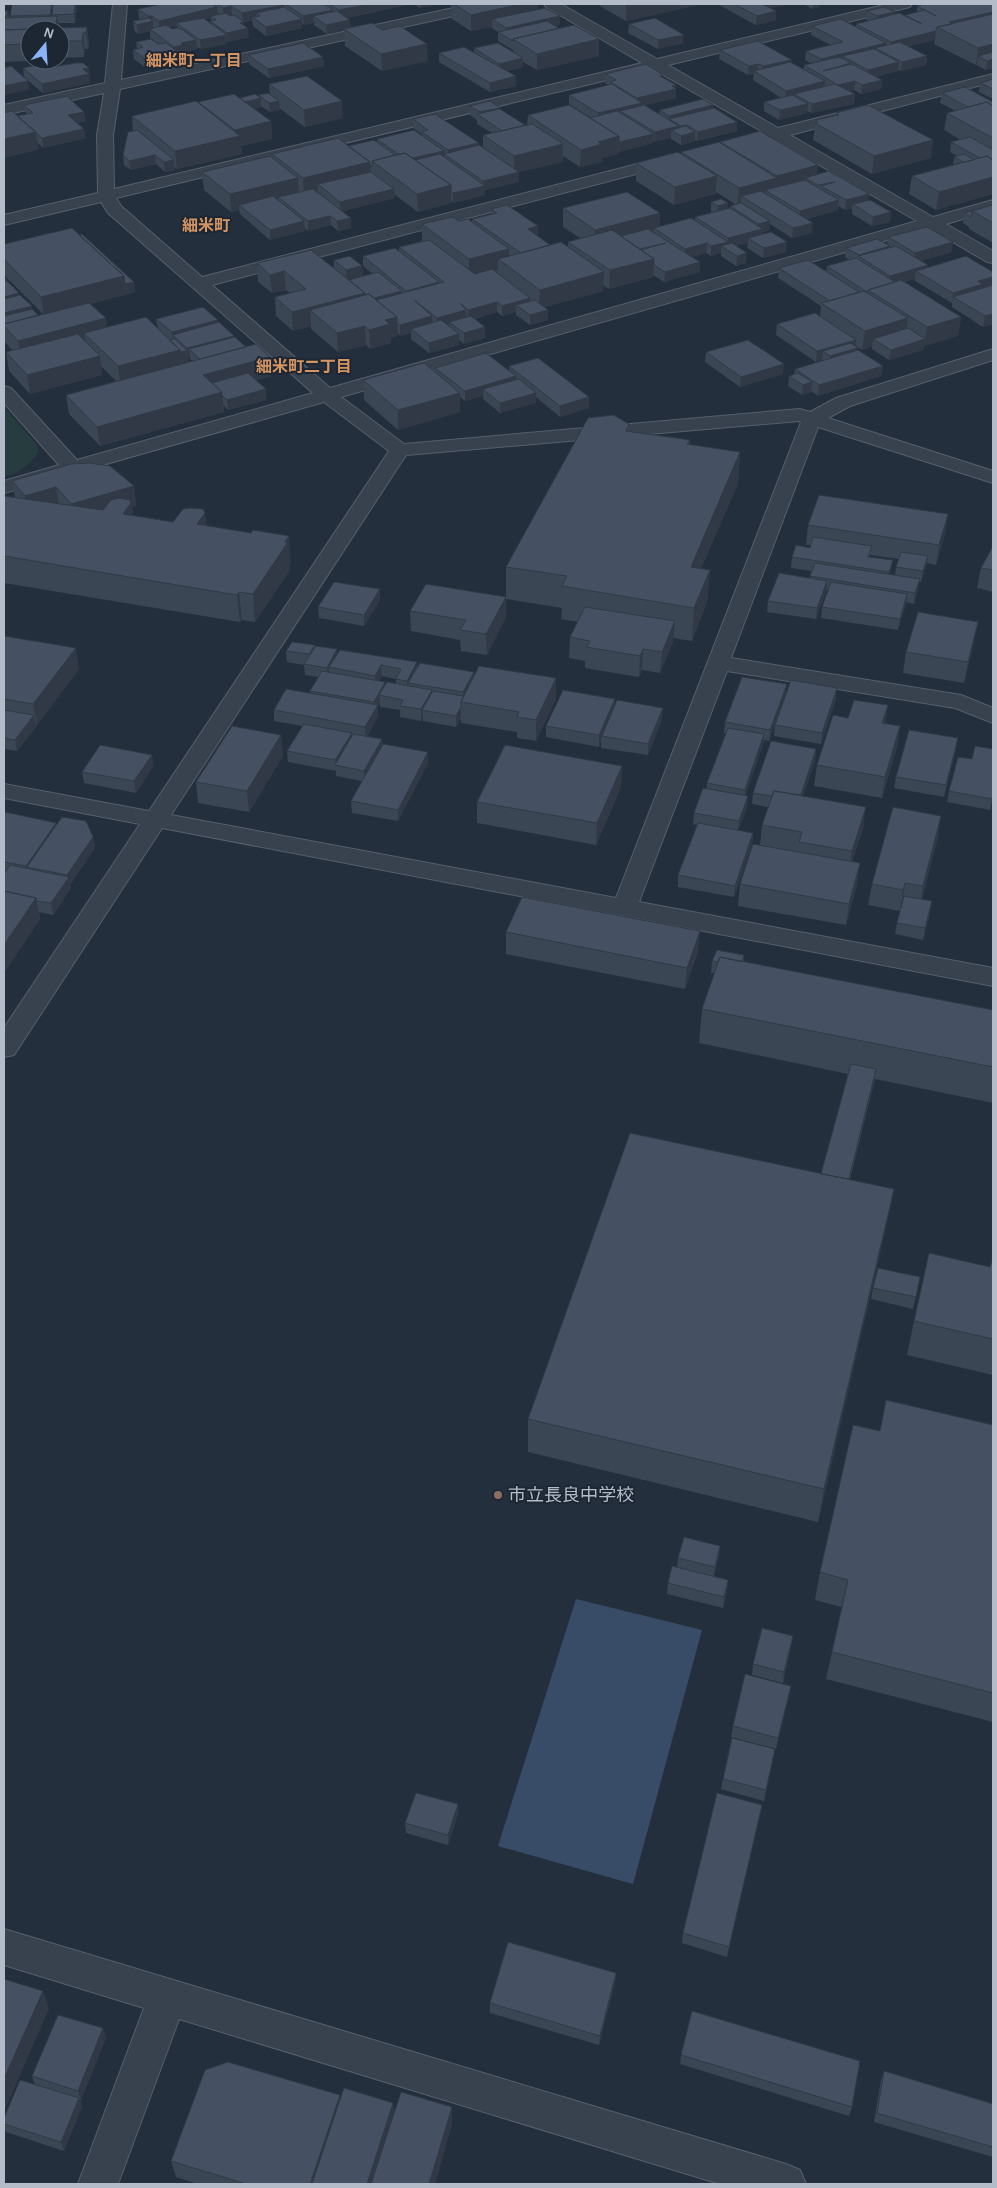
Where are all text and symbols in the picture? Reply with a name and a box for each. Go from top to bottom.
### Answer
north arrow [20,20,70,70]
text: N [41,23,56,43]
district label: 細米町一丁目 [146,51,242,70]
district label: 細米町 [182,216,230,235]
district label: 細米町二丁目 [256,357,352,376]
place label: 市立長良中学校 [508,1484,634,1506]
marker: 市立長良中学校 [492,1489,504,1501]

